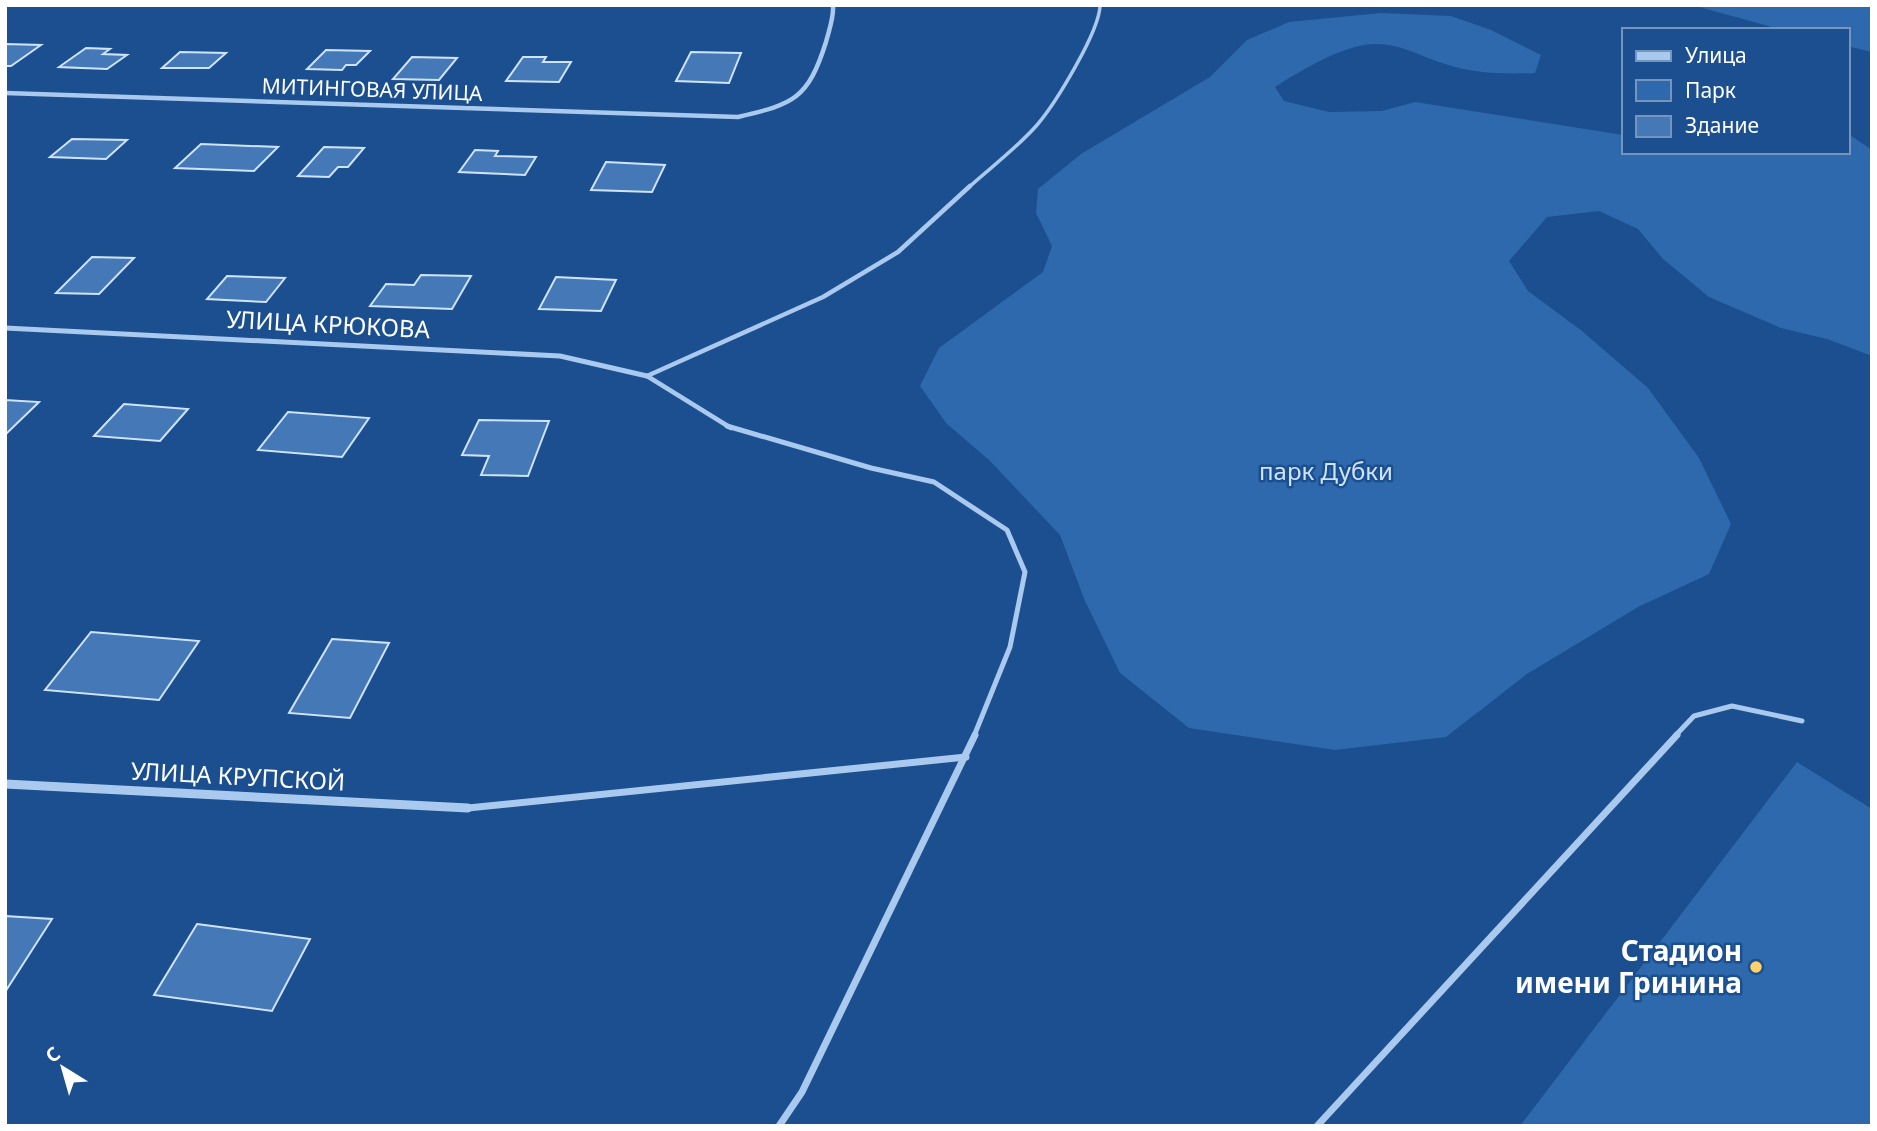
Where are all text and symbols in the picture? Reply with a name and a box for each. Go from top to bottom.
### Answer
legend [1622,28,1849,154]
text: Улица [1685,41,1747,69]
street label: МИТИНГОВАЯ УЛИЦА [261,71,483,107]
text: Парк [1685,76,1736,104]
text: Здание [1685,111,1759,139]
street label: УЛИЦА КРЮКОВА [225,302,431,345]
park label: парк Дубки [1259,454,1393,487]
street label: УЛИЦА КРУПСКОЙ [130,753,346,798]
place label: Стадион имени Гринина [1515,931,1742,1001]
marker: Стадион имени Гринина [1748,959,1764,975]
north arrow [28,1033,98,1103]
text: С [40,1040,65,1068]

